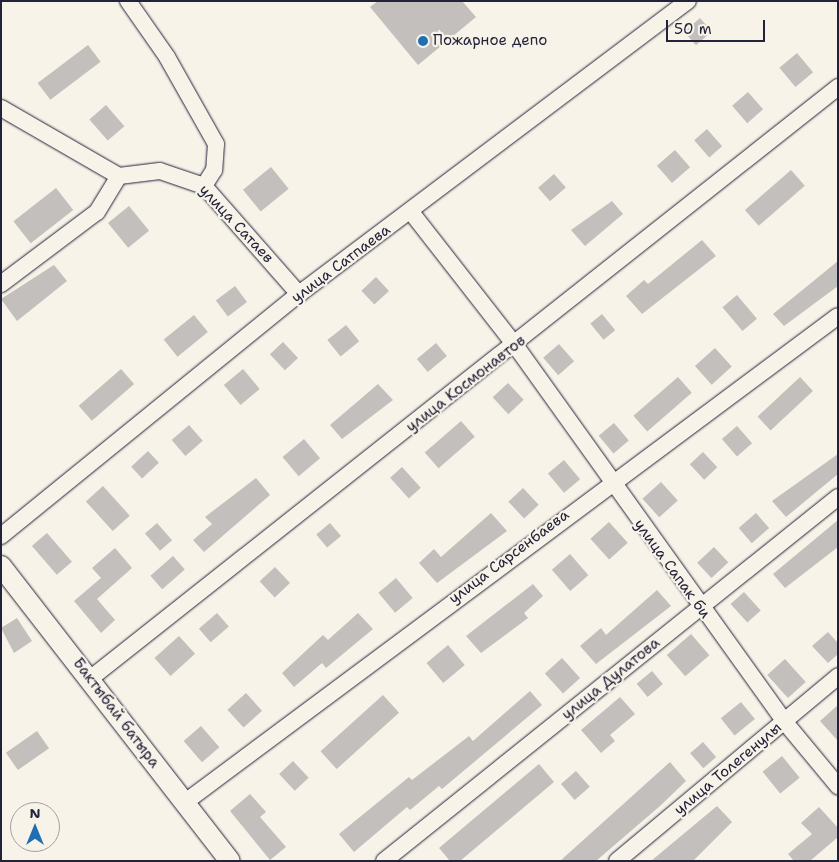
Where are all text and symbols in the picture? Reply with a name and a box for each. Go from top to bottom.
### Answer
scale bar [669,10,768,42]
text: 50 m [674,19,712,39]
place label: Пожарное депо [433,32,547,50]
marker: Пожарное депо [417,35,429,47]
street label: улица Сатаев [195,181,277,267]
street label: улица Сатпаева [288,221,394,307]
street label: улица Космонавтов [403,332,529,436]
street label: улица Сарсенбаева [445,506,573,608]
street label: улица Сапак би [630,516,714,622]
street label: улица Дулатова [558,634,664,724]
street label: Бактыбай батыра [69,654,163,772]
street label: улица Толегенулы [671,719,785,819]
north arrow [10,802,60,852]
text: N [29,804,41,822]

